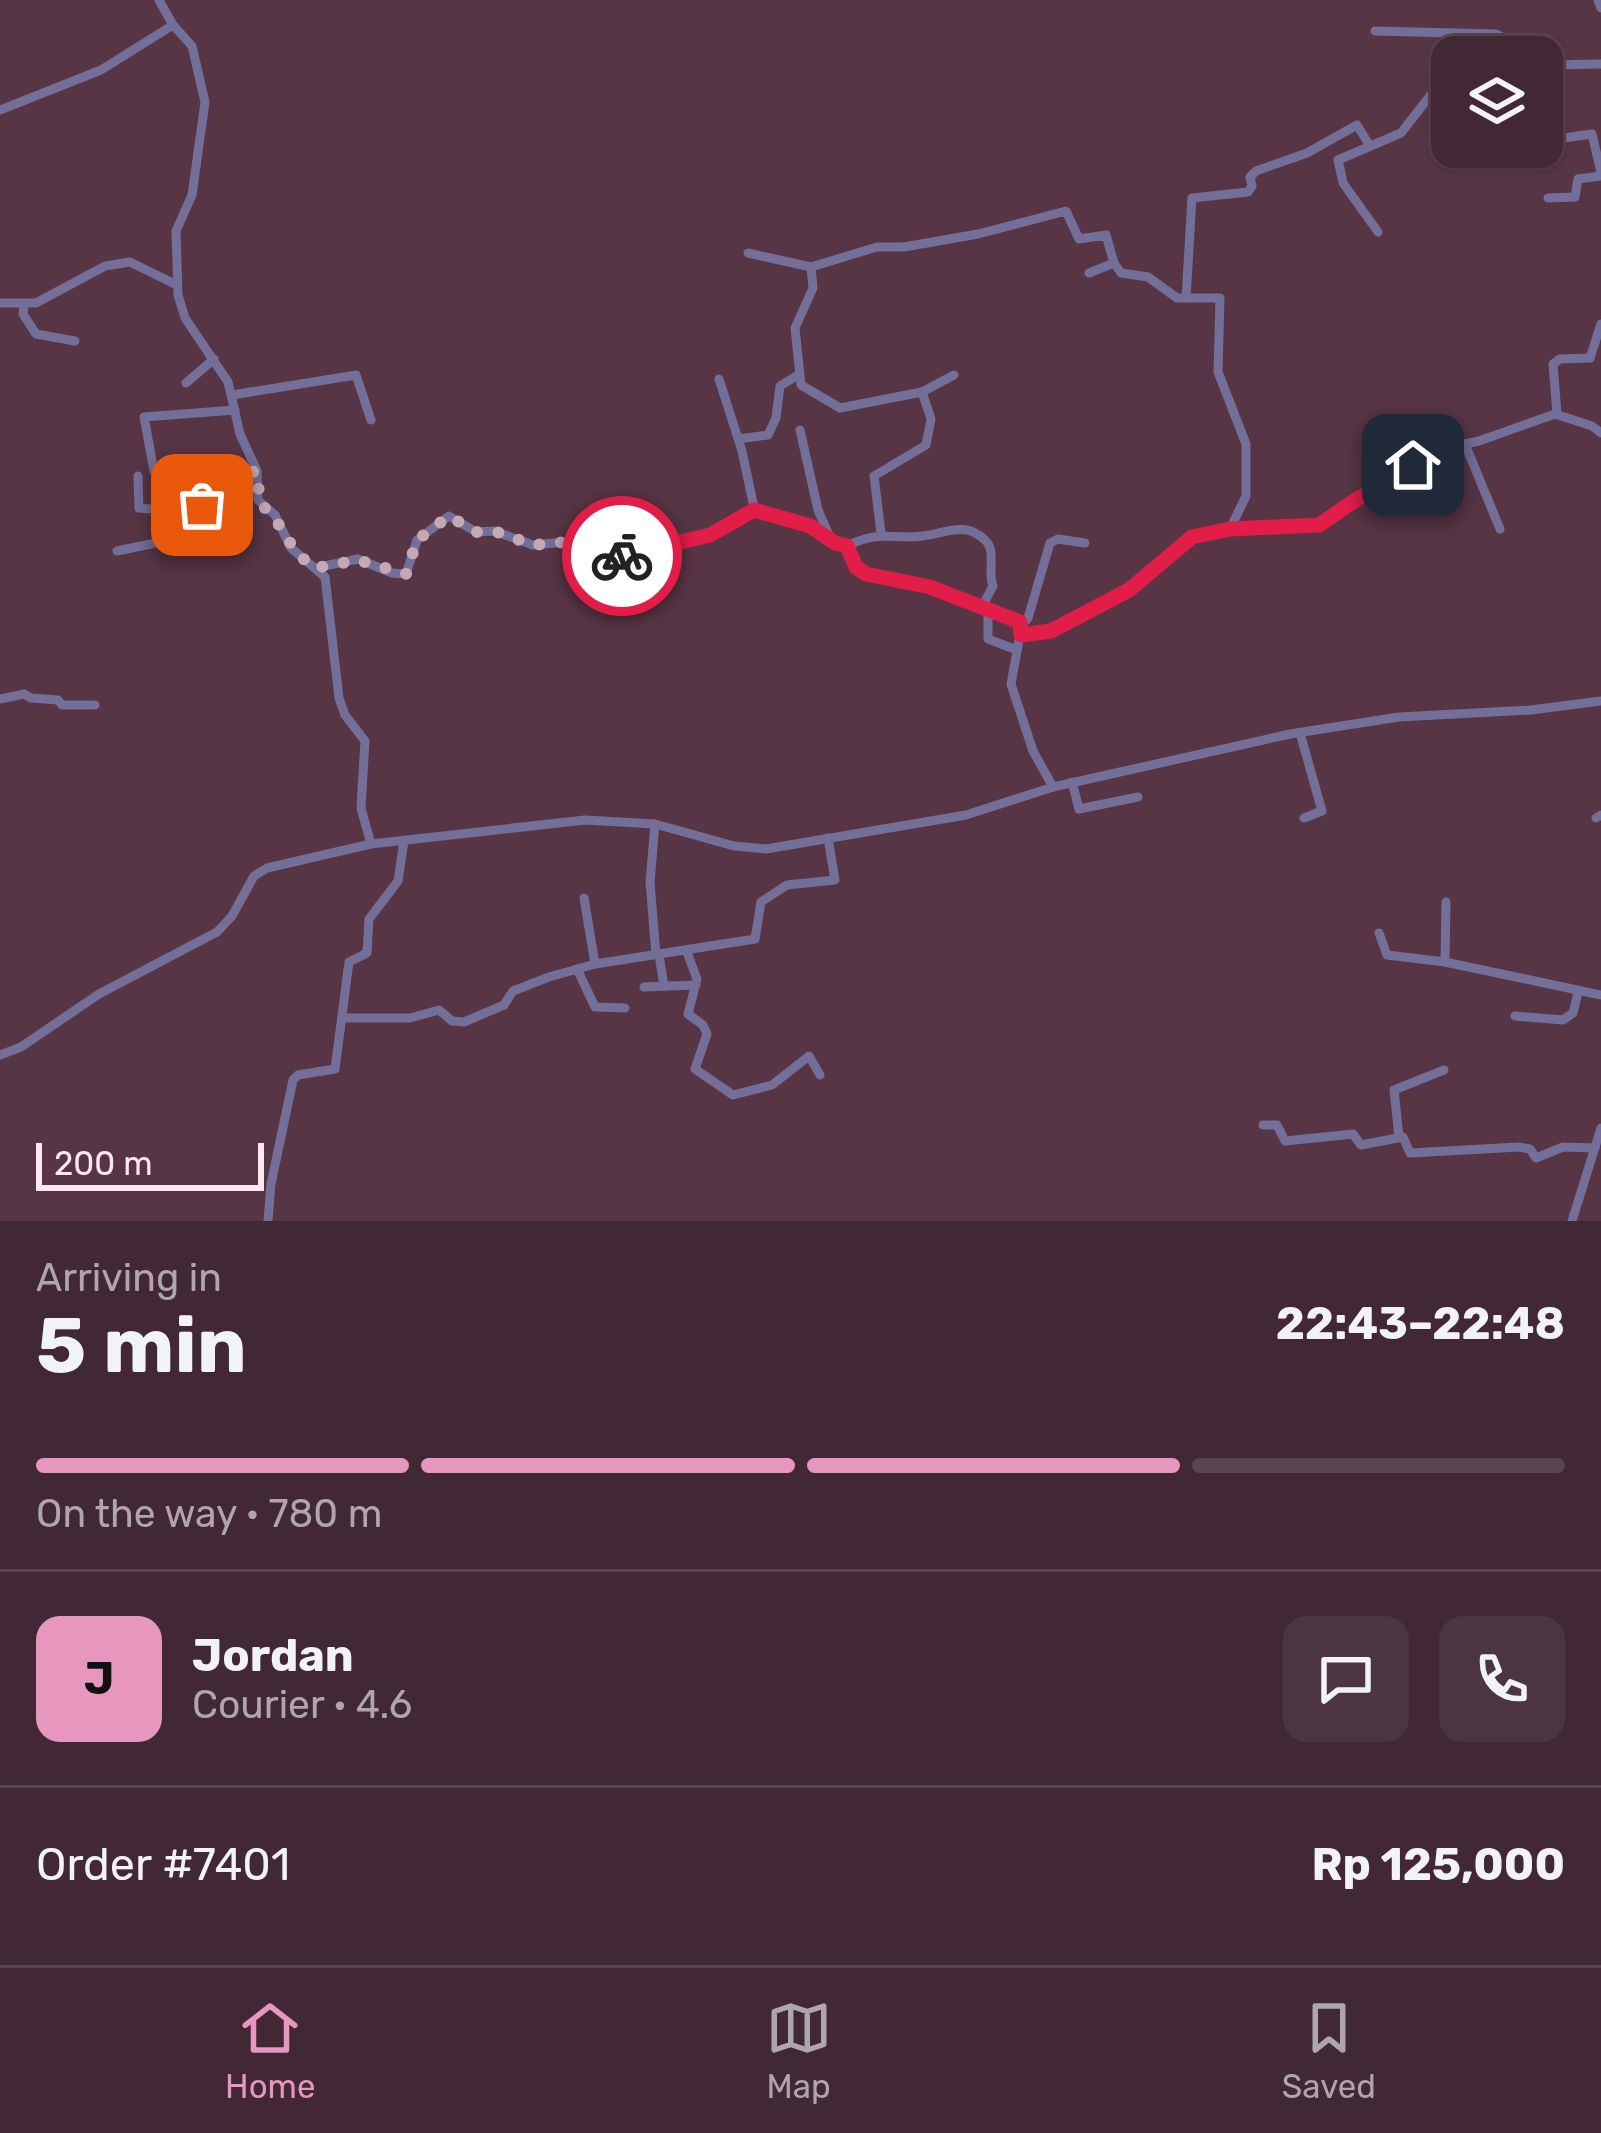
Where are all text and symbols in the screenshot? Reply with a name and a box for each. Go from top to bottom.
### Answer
map controls [1431,36,1563,168]
button: layers [1431,36,1563,168]
pin [1362,414,1464,516]
icon: home [1380,432,1446,498]
pin [151,454,253,556]
icon: bag [169,472,235,538]
courier [562,496,682,616]
icon: bike [589,523,655,589]
scale bar [36,1137,264,1190]
text: 200 m [54,1144,153,1183]
text: Arriving in [36,1255,222,1301]
text: 22:43–22:48 [1276,1297,1565,1350]
text: 5 min [36,1299,247,1392]
text: On the way · 780 m [36,1491,382,1537]
button: chat [1283,1616,1409,1742]
button: phone [1439,1616,1565,1742]
text: Jordan [192,1629,354,1682]
text: J [84,1652,114,1705]
text: Courier · 4.6 [192,1682,412,1728]
text: Order #7401 [36,1838,290,1891]
text: Rp 125,000 [1311,1838,1565,1891]
tab: Home [225,1995,315,2106]
tab: Map [766,1995,832,2106]
tab: Saved [1282,1995,1376,2106]

